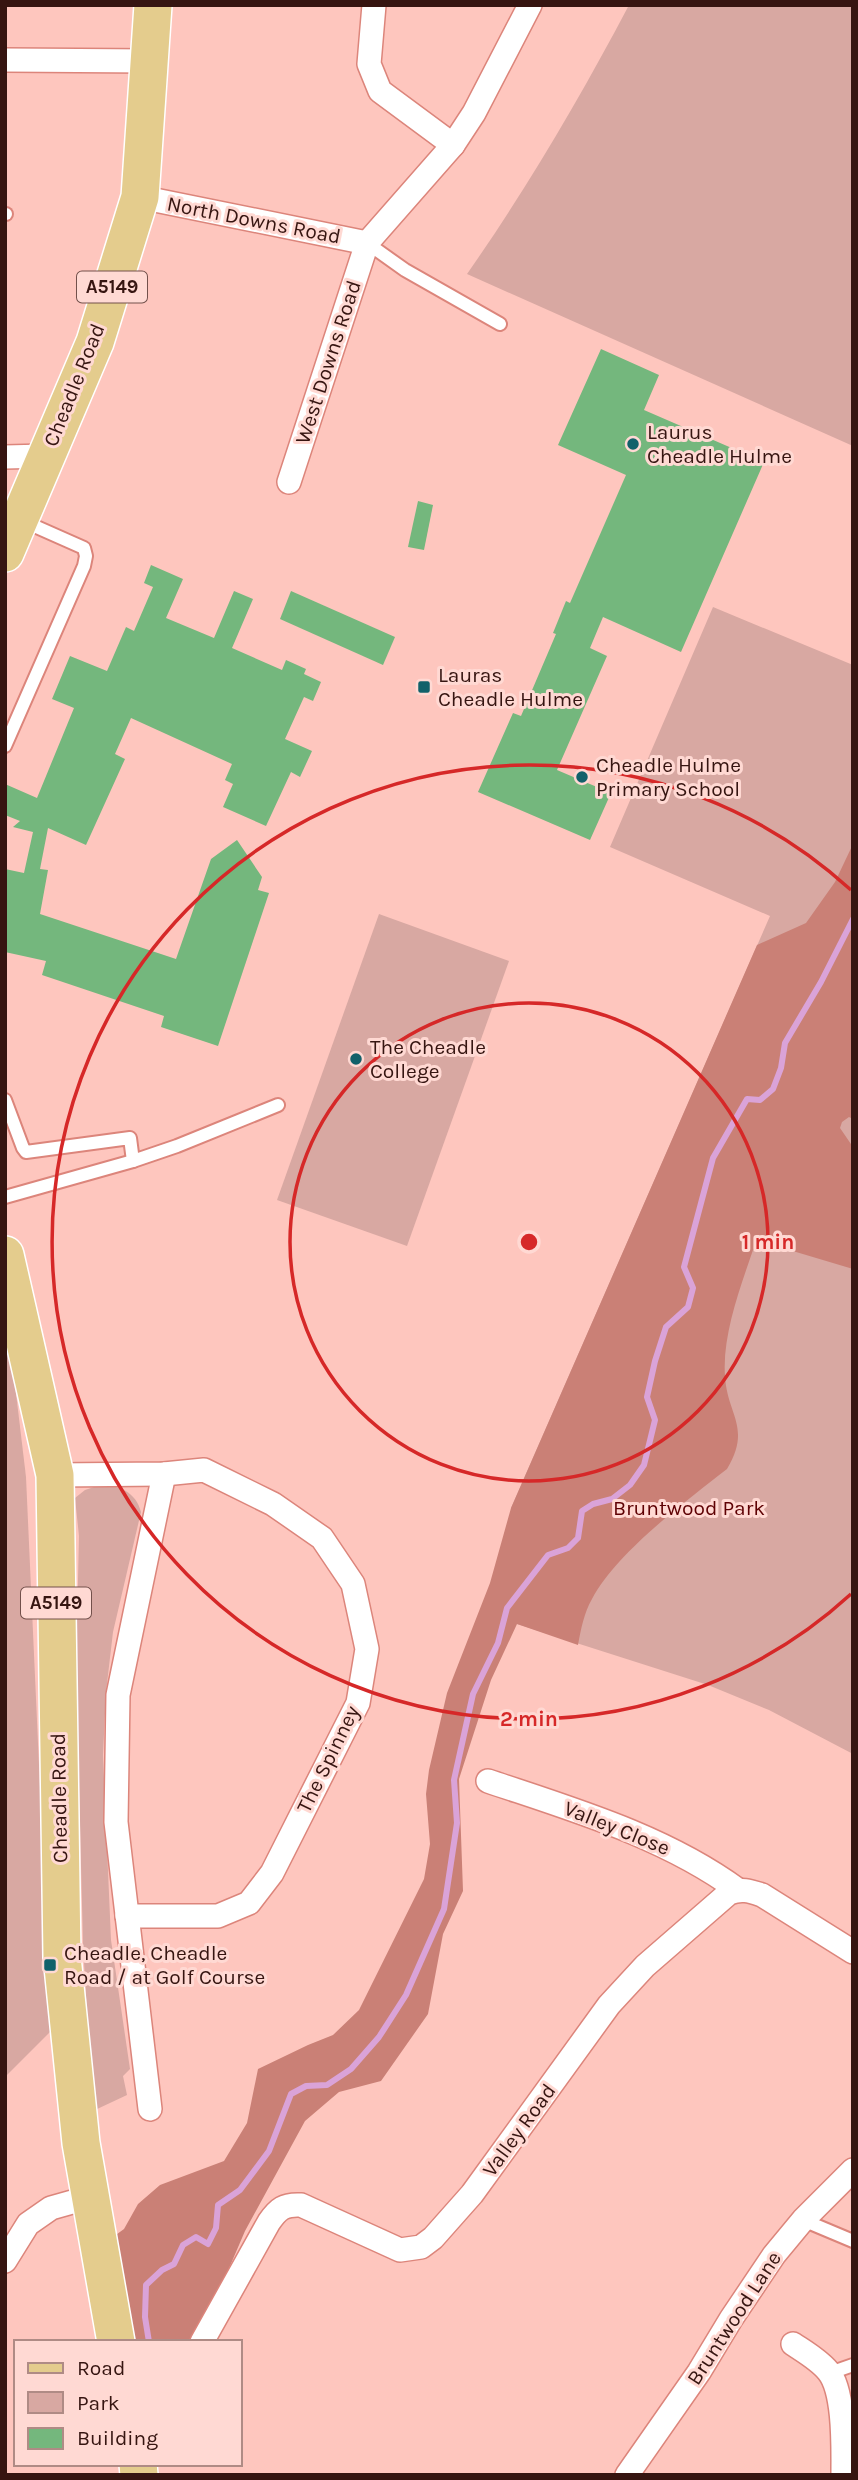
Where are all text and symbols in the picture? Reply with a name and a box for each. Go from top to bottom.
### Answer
street label: North Downs Road [165,191,343,249]
road number: A5149 [77,272,147,302]
street label: West Downs Road [290,277,366,447]
street label: Cheadle Road [38,320,110,450]
place label: Laurus Cheadle Hulme [647,420,792,468]
marker: Laurus Cheadle Hulme [625,436,641,452]
place label: Lauras Cheadle Hulme [438,663,583,711]
marker: Lauras Cheadle Hulme [416,679,432,695]
place label: Cheadle Hulme Primary School [596,753,741,801]
marker: Cheadle Hulme Primary School [574,769,590,785]
place label: The Cheadle College [370,1035,486,1083]
marker: The Cheadle College [348,1051,364,1067]
centre of rings [517,1230,541,1254]
text: 1 min [742,1230,794,1254]
park label: Bruntwood Park [613,1496,765,1520]
road number: A5149 [21,1588,91,1618]
street label: The Spinney [292,1701,364,1816]
text: 2 min [500,1707,558,1731]
street label: Cheadle Road [46,1733,72,1863]
street label: Valley Close [561,1796,673,1860]
place label: Cheadle, Cheadle Road / at Golf Course [64,1941,265,1989]
marker: Cheadle, Cheadle Road / at Golf Course [42,1957,58,1973]
street label: Valley Road [477,2079,561,2181]
street label: Bruntwood Lane [682,2247,786,2389]
legend [14,2340,242,2466]
text: Road [77,2356,125,2380]
text: Park [77,2391,120,2415]
text: Building [77,2426,158,2450]

